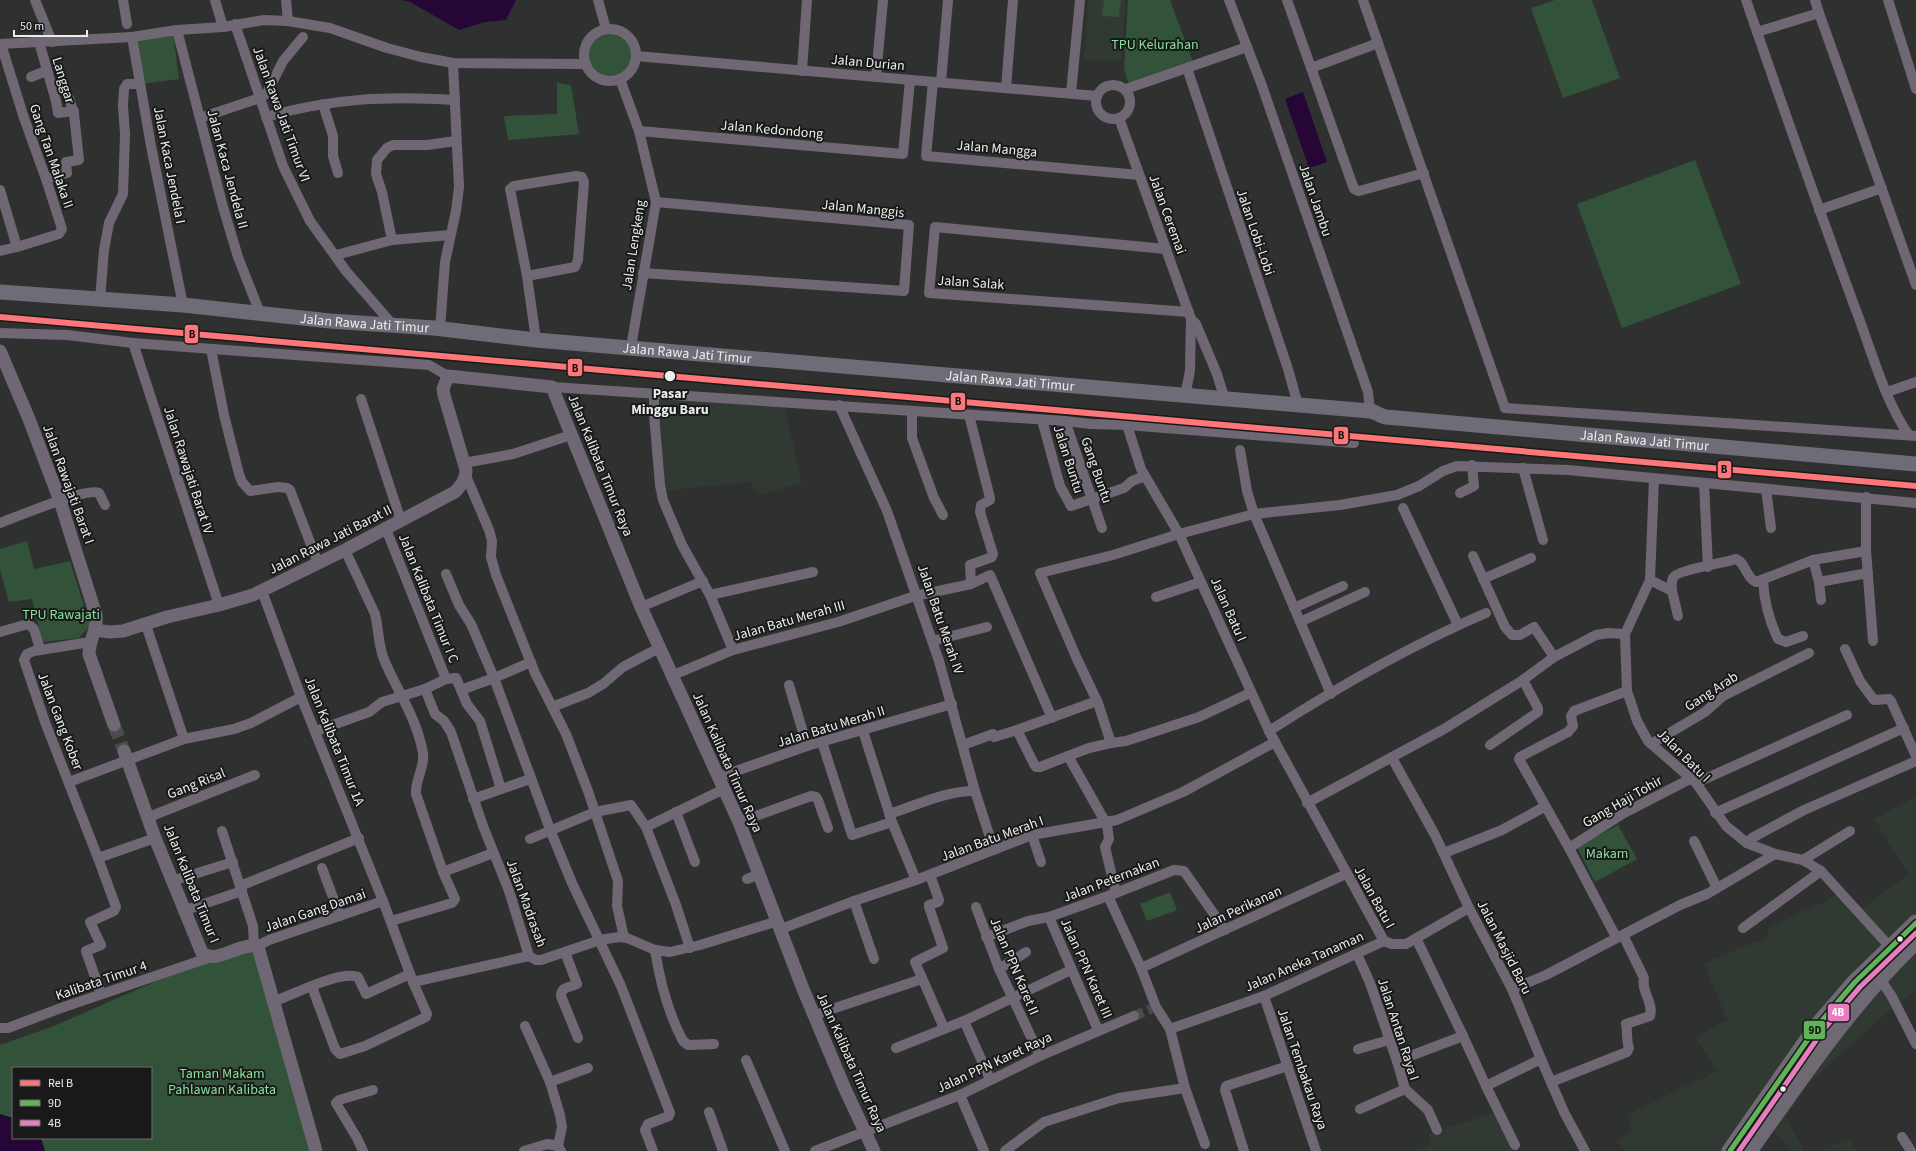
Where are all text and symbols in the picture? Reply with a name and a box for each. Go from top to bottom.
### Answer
scale bar [14,12,87,38]
text: 50 m [20,18,44,35]
park label: TPU Kelurahan [1111,35,1199,55]
street label: Jalan Rawa Jati Timur VI [247,44,315,185]
street label: Jalan Durian [830,50,906,76]
street label: Langgar [47,55,80,106]
street label: Gang Tan Malaka II [24,101,78,211]
street label: Jalan Kaca Jendela I [148,105,190,226]
street label: Jalan Kaca Jendela II [201,107,253,231]
street label: Jalan Kedondong [720,116,824,144]
street label: Jalan Mangga [956,136,1038,162]
street label: Jalan Jambu [1293,161,1337,239]
street label: Jalan Ceremai [1143,172,1191,257]
street label: Jalan Lobi-Lobi [1231,187,1279,278]
street label: Jalan Manggis [820,195,905,223]
street label: Jalan Lengkeng [617,198,651,292]
street label: Jalan Salak [937,271,1005,295]
street label: Jalan Rawa Jati Timur [299,309,430,339]
line badge: B [184,324,199,344]
text: B [189,327,196,342]
street label: Jalan Rawa Jati Timur [622,338,753,369]
line badge: B [567,358,583,377]
text: B [572,361,579,376]
street label: Jalan Rawa Jati Timur [945,366,1075,397]
marker: Pasar Minggu Baru [663,369,677,383]
place label: Pasar Minggu Baru [631,384,709,420]
street label: Jalan Kalibata Timur Raya [562,391,638,540]
line badge: B [950,392,966,411]
text: B [955,394,962,409]
street label: Jalan Rawajati Barat IV [158,404,218,537]
street label: Jalan Rawajati Barat I [37,422,99,547]
street label: Jalan Buntu [1048,423,1088,496]
street label: Jalan Rawa Jati Timur [1579,425,1710,457]
line badge: B [1333,426,1349,445]
text: B [1338,428,1345,443]
street label: Gang Buntu [1075,434,1117,506]
line badge: B [1717,460,1732,479]
text: B [1721,462,1728,477]
street label: Jalan Rawa Jati Barat II [265,500,395,580]
street label: Jalan Kalibata Timur I C [393,531,463,666]
street label: Jalan Batu Merah IV [912,562,969,678]
street label: Jalan Batu I [1205,574,1251,645]
street label: Jalan Batu Merah III [731,595,847,646]
park label: TPU Rawajati [22,605,100,625]
street label: Gang Arab [1681,667,1742,717]
street label: Jalan Gang Kober [32,670,88,773]
street label: Jalan Kalibata Timur 1A [299,674,369,810]
street label: Jalan Kalibata Timur Raya [687,689,767,836]
street label: Jalan Batu Merah II [775,701,888,753]
street label: Jalan Batu I [1652,724,1715,787]
street label: Gang Risal [164,763,229,805]
street label: Gang Haji Tohir [1579,771,1666,833]
street label: Jalan Batu Merah I [938,811,1046,867]
street label: Jalan Kalibata Timur I [158,821,224,946]
park label: Makam [1586,844,1628,864]
street label: Jalan Peternakan [1060,852,1162,908]
street label: Jalan Madrasah [501,857,551,950]
street label: Jalan Batu I [1349,863,1400,932]
street label: Jalan Perikanan [1192,881,1285,939]
street label: Jalan Gang Damai [262,884,369,938]
street label: Jalan Masjid Baru [1472,897,1536,998]
street label: Jalan PPN Karet II [985,915,1044,1018]
street label: Jalan PPN Karet III [1055,915,1117,1022]
street label: Jalan Aneka Tanaman [1242,927,1367,997]
unlabelled marker [1895,934,1905,944]
street label: Kalibata Timur 4 [53,956,150,1006]
street label: Jalan Antan Raya I [1372,975,1424,1083]
street label: Jalan Kalibata Timur Raya [811,989,891,1136]
line badge: 4B [1827,1003,1850,1022]
text: 4B [1832,1005,1845,1020]
street label: Jalan Tembakau Raya [1272,1006,1332,1133]
line badge: 9D [1803,1020,1826,1040]
text: 9D [1809,1023,1821,1038]
street label: Jalan PPN Karet Raya [934,1027,1055,1098]
park label: Taman Makam Pahlawan Kalibata [168,1064,276,1100]
legend [12,1067,152,1139]
text: Rel B [48,1075,73,1092]
unlabelled marker [1778,1084,1788,1094]
text: 9D [48,1095,61,1112]
text: 4B [48,1115,61,1132]

